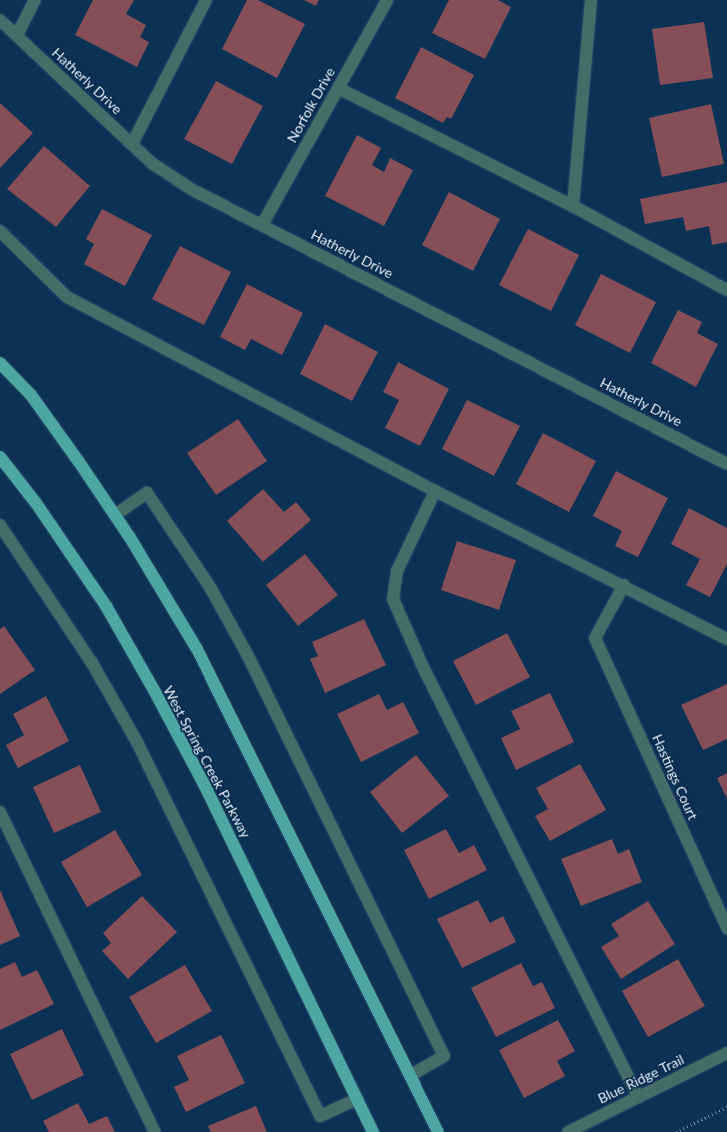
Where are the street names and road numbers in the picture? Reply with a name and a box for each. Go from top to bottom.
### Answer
street label: Hatherly Drive [48,44,126,118]
street label: Norfolk Drive [283,64,339,146]
street label: Hatherly Drive [308,226,396,282]
street label: Hatherly Drive [597,374,685,430]
street label: West Spring Creek Parkway [160,683,254,841]
street label: Hastings Court [649,732,701,822]
street label: Blue Ridge Trail [595,1051,687,1107]

